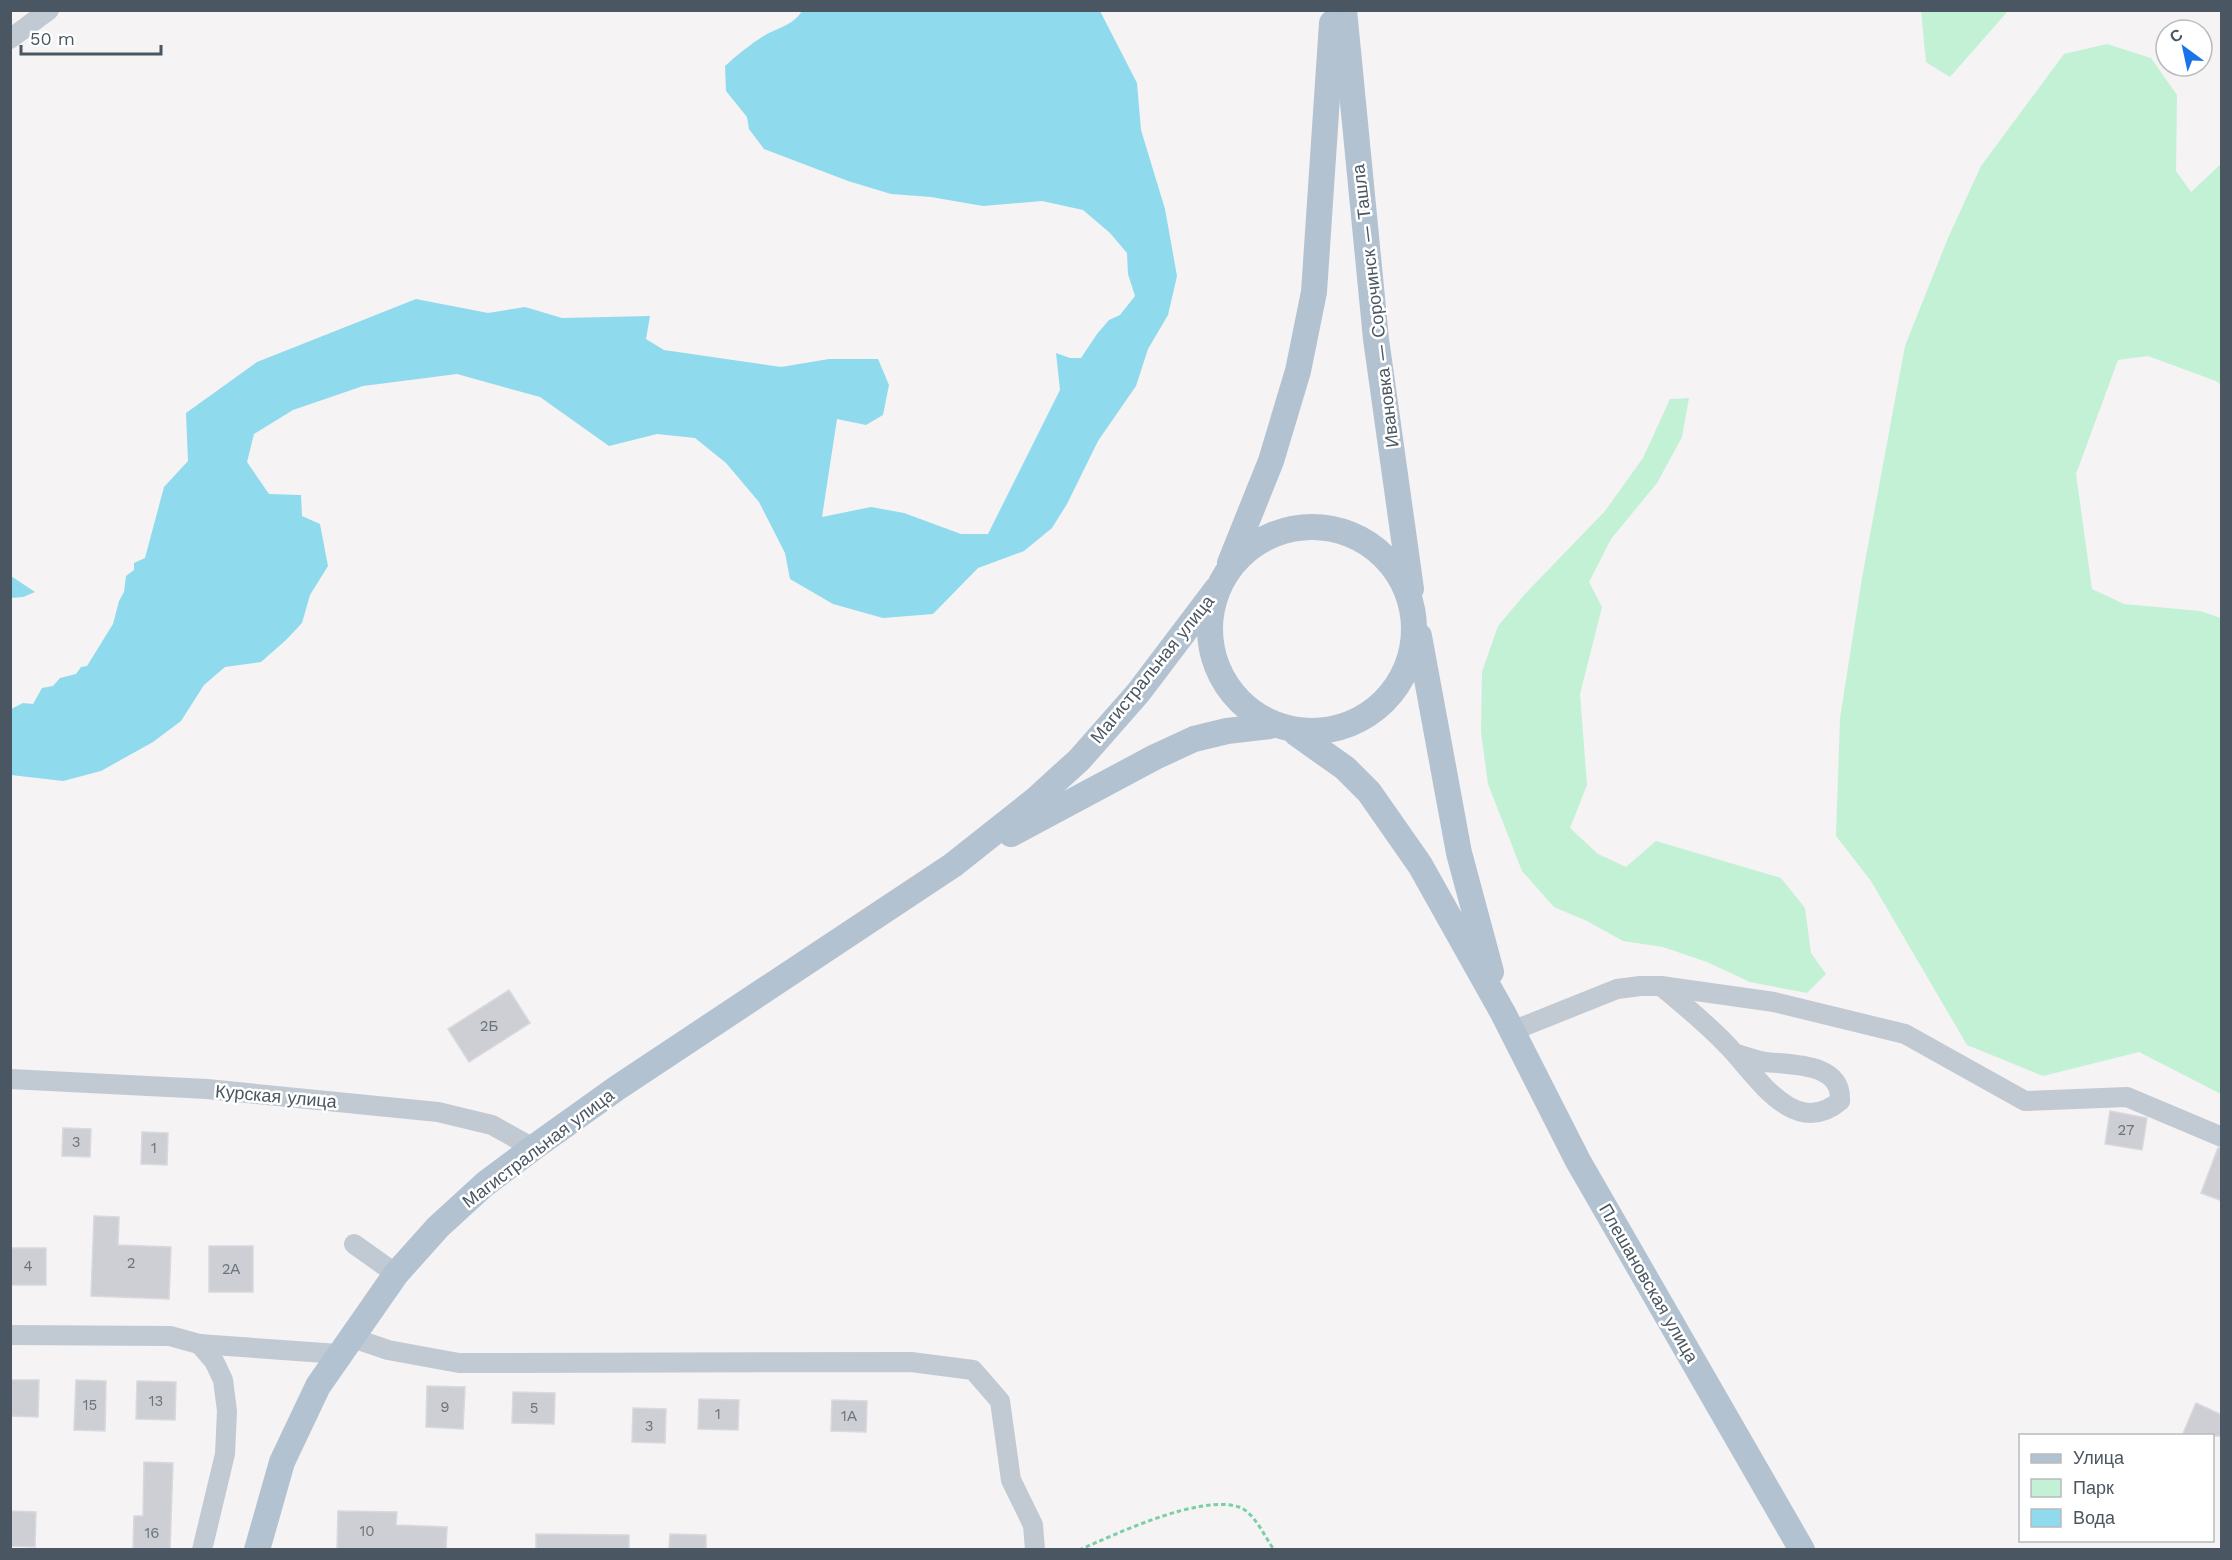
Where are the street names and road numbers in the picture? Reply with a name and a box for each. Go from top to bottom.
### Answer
street label: Ивановка — Сорочинск — Ташла [1347,162,1403,449]
street label: Магистральная улица [1086,590,1219,747]
street label: Курская улица [214,1080,339,1112]
street label: Магистральная улица [458,1084,619,1212]
street label: Плешановская улица [1595,1200,1704,1367]

